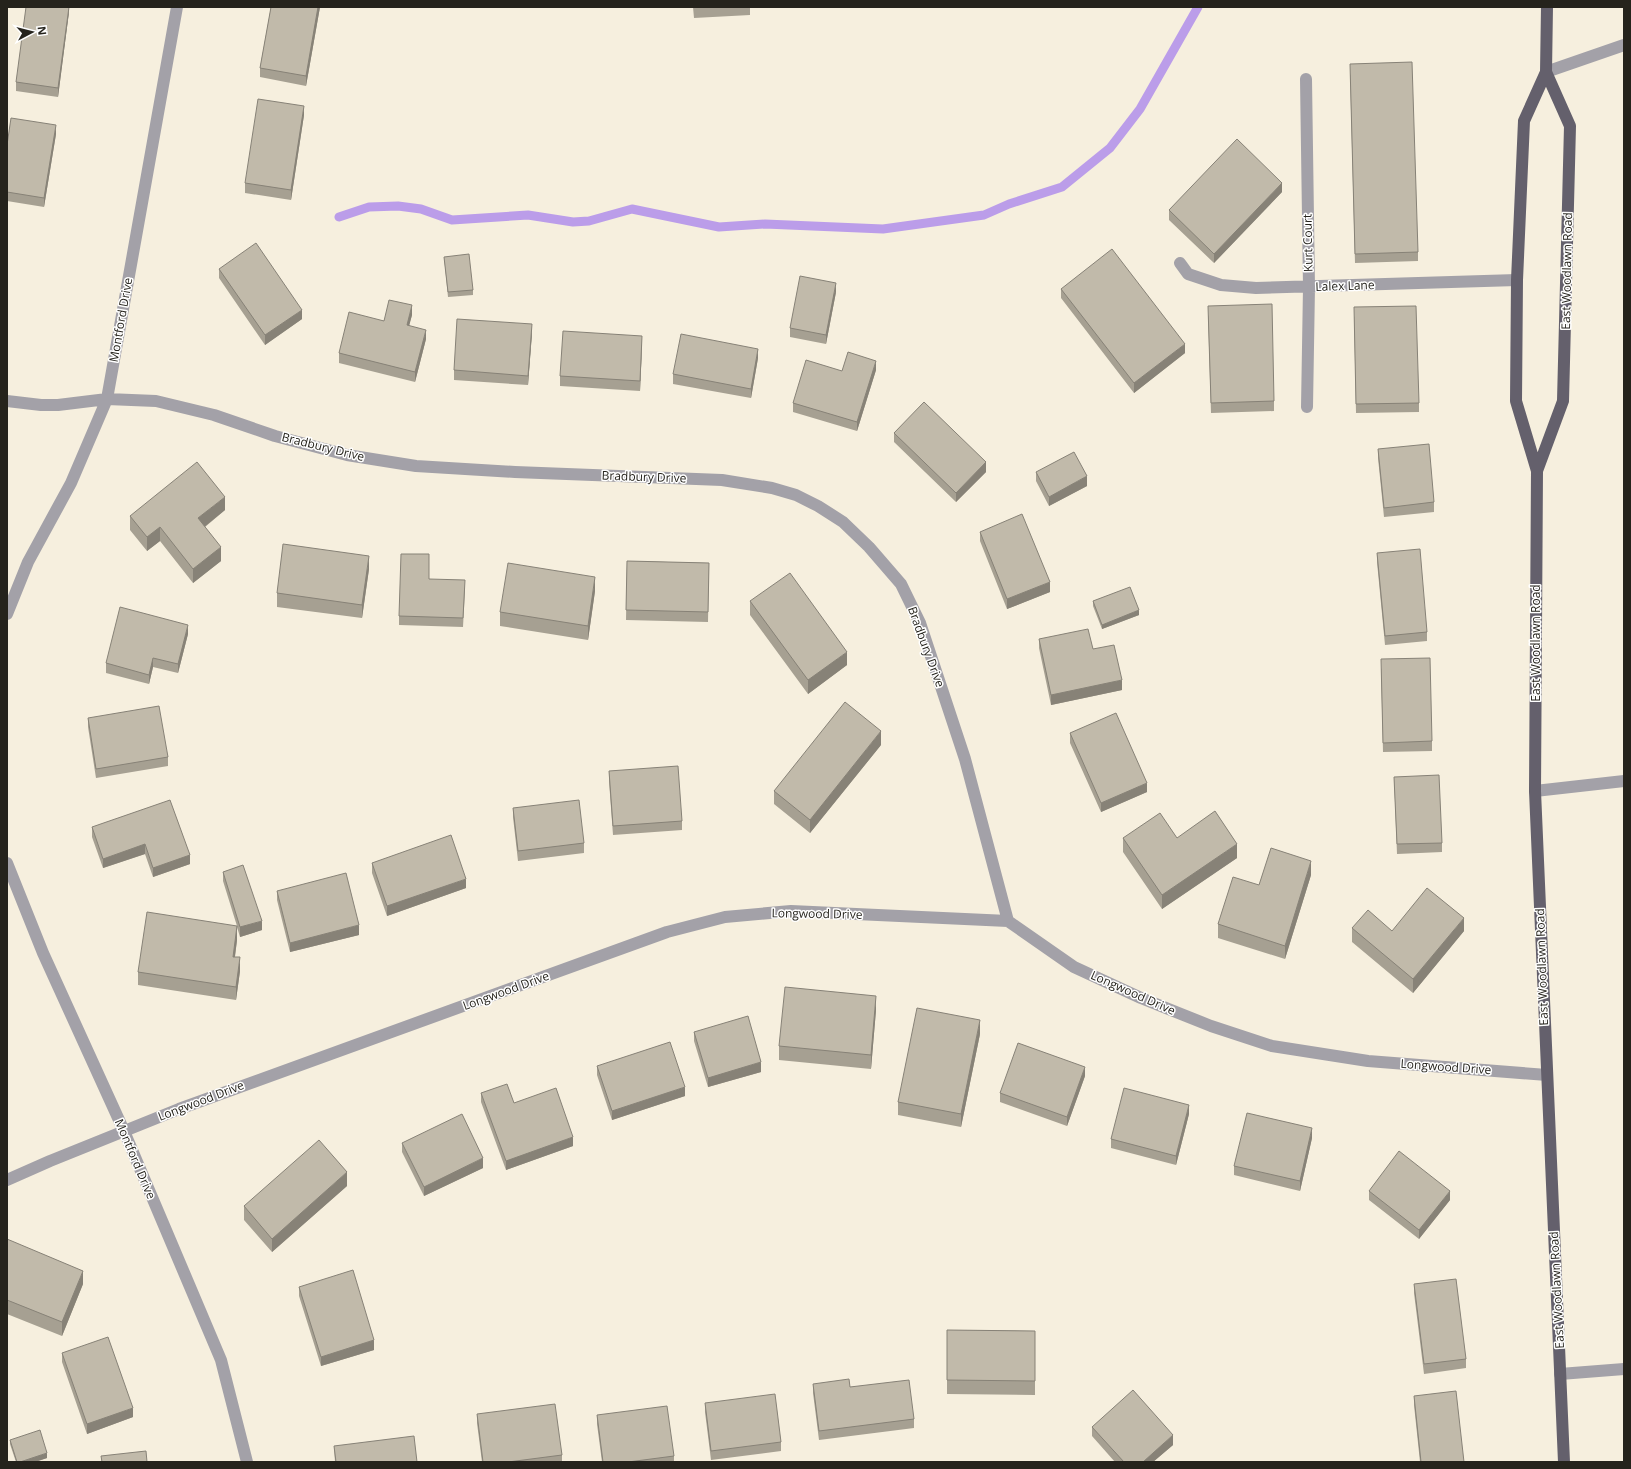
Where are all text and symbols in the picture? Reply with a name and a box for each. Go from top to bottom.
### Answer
north arrow [12,12,52,52]
text: N [34,25,50,36]
street label: East Woodlawn Road [1557,212,1576,330]
street label: Kurt Court [1298,214,1317,272]
street label: Montford Drive [105,276,136,364]
street label: Lalex Lane [1315,276,1375,295]
street label: Bradbury Drive [280,428,367,465]
street label: Bradbury Drive [601,467,687,486]
street label: East Woodlawn Road [1527,584,1544,702]
street label: Bradbury Drive [904,604,949,690]
street label: Longwood Drive [771,904,863,923]
street label: East Woodlawn Road [1531,908,1552,1026]
street label: Longwood Drive [1088,966,1178,1019]
street label: Longwood Drive [460,967,552,1014]
street label: Longwood Drive [1400,1055,1492,1078]
street label: Longwood Drive [155,1076,247,1125]
street label: Montford Drive [111,1116,160,1202]
street label: East Woodlawn Road [1545,1231,1568,1349]

